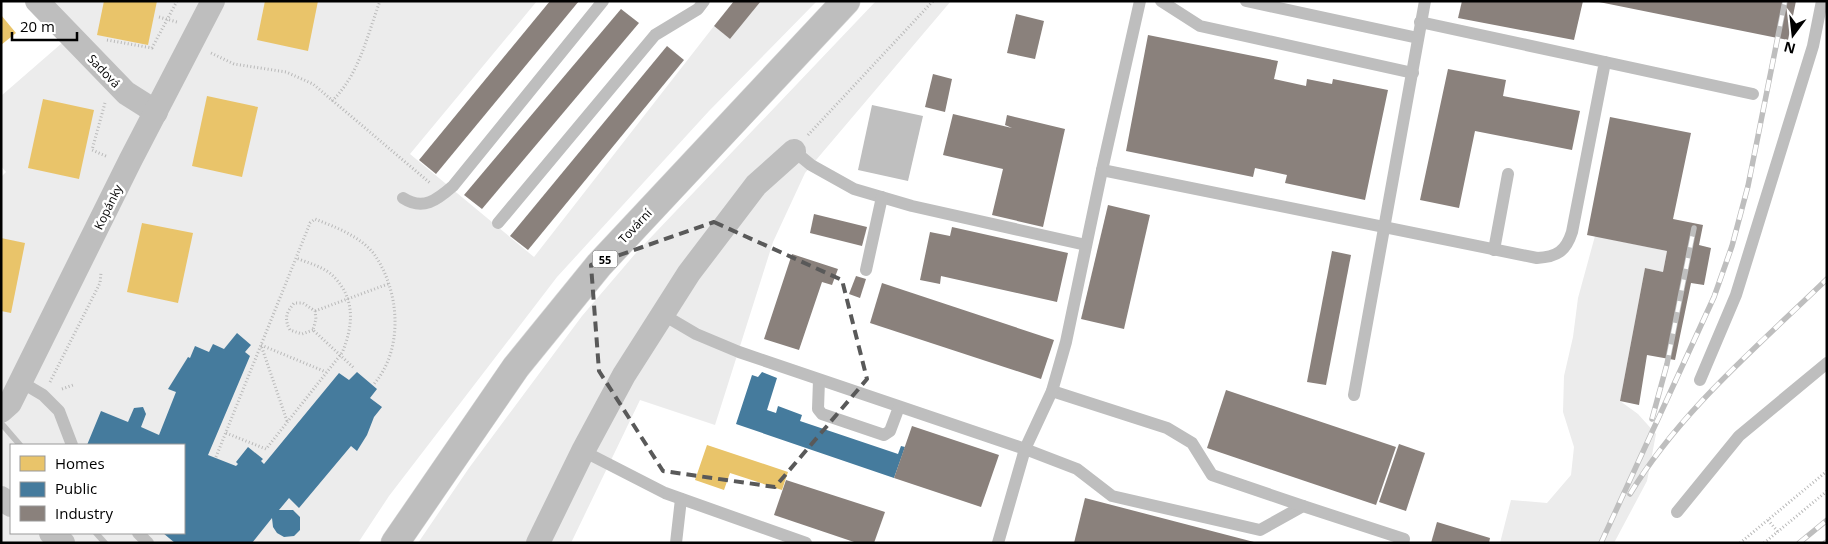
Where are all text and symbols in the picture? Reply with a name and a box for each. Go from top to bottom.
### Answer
scale bar [12,10,78,42]
north arrow [1768,10,1818,60]
text: 20 m [20,16,55,36]
text: N [1782,37,1797,59]
street label: Sadová [84,51,124,91]
street label: Kopánky [90,181,127,232]
street label: Tovární [615,204,656,247]
road number: 55 [592,250,618,268]
legend [10,444,185,534]
text: Homes [55,453,105,473]
text: Public [55,478,97,498]
text: Industry [55,503,113,523]

